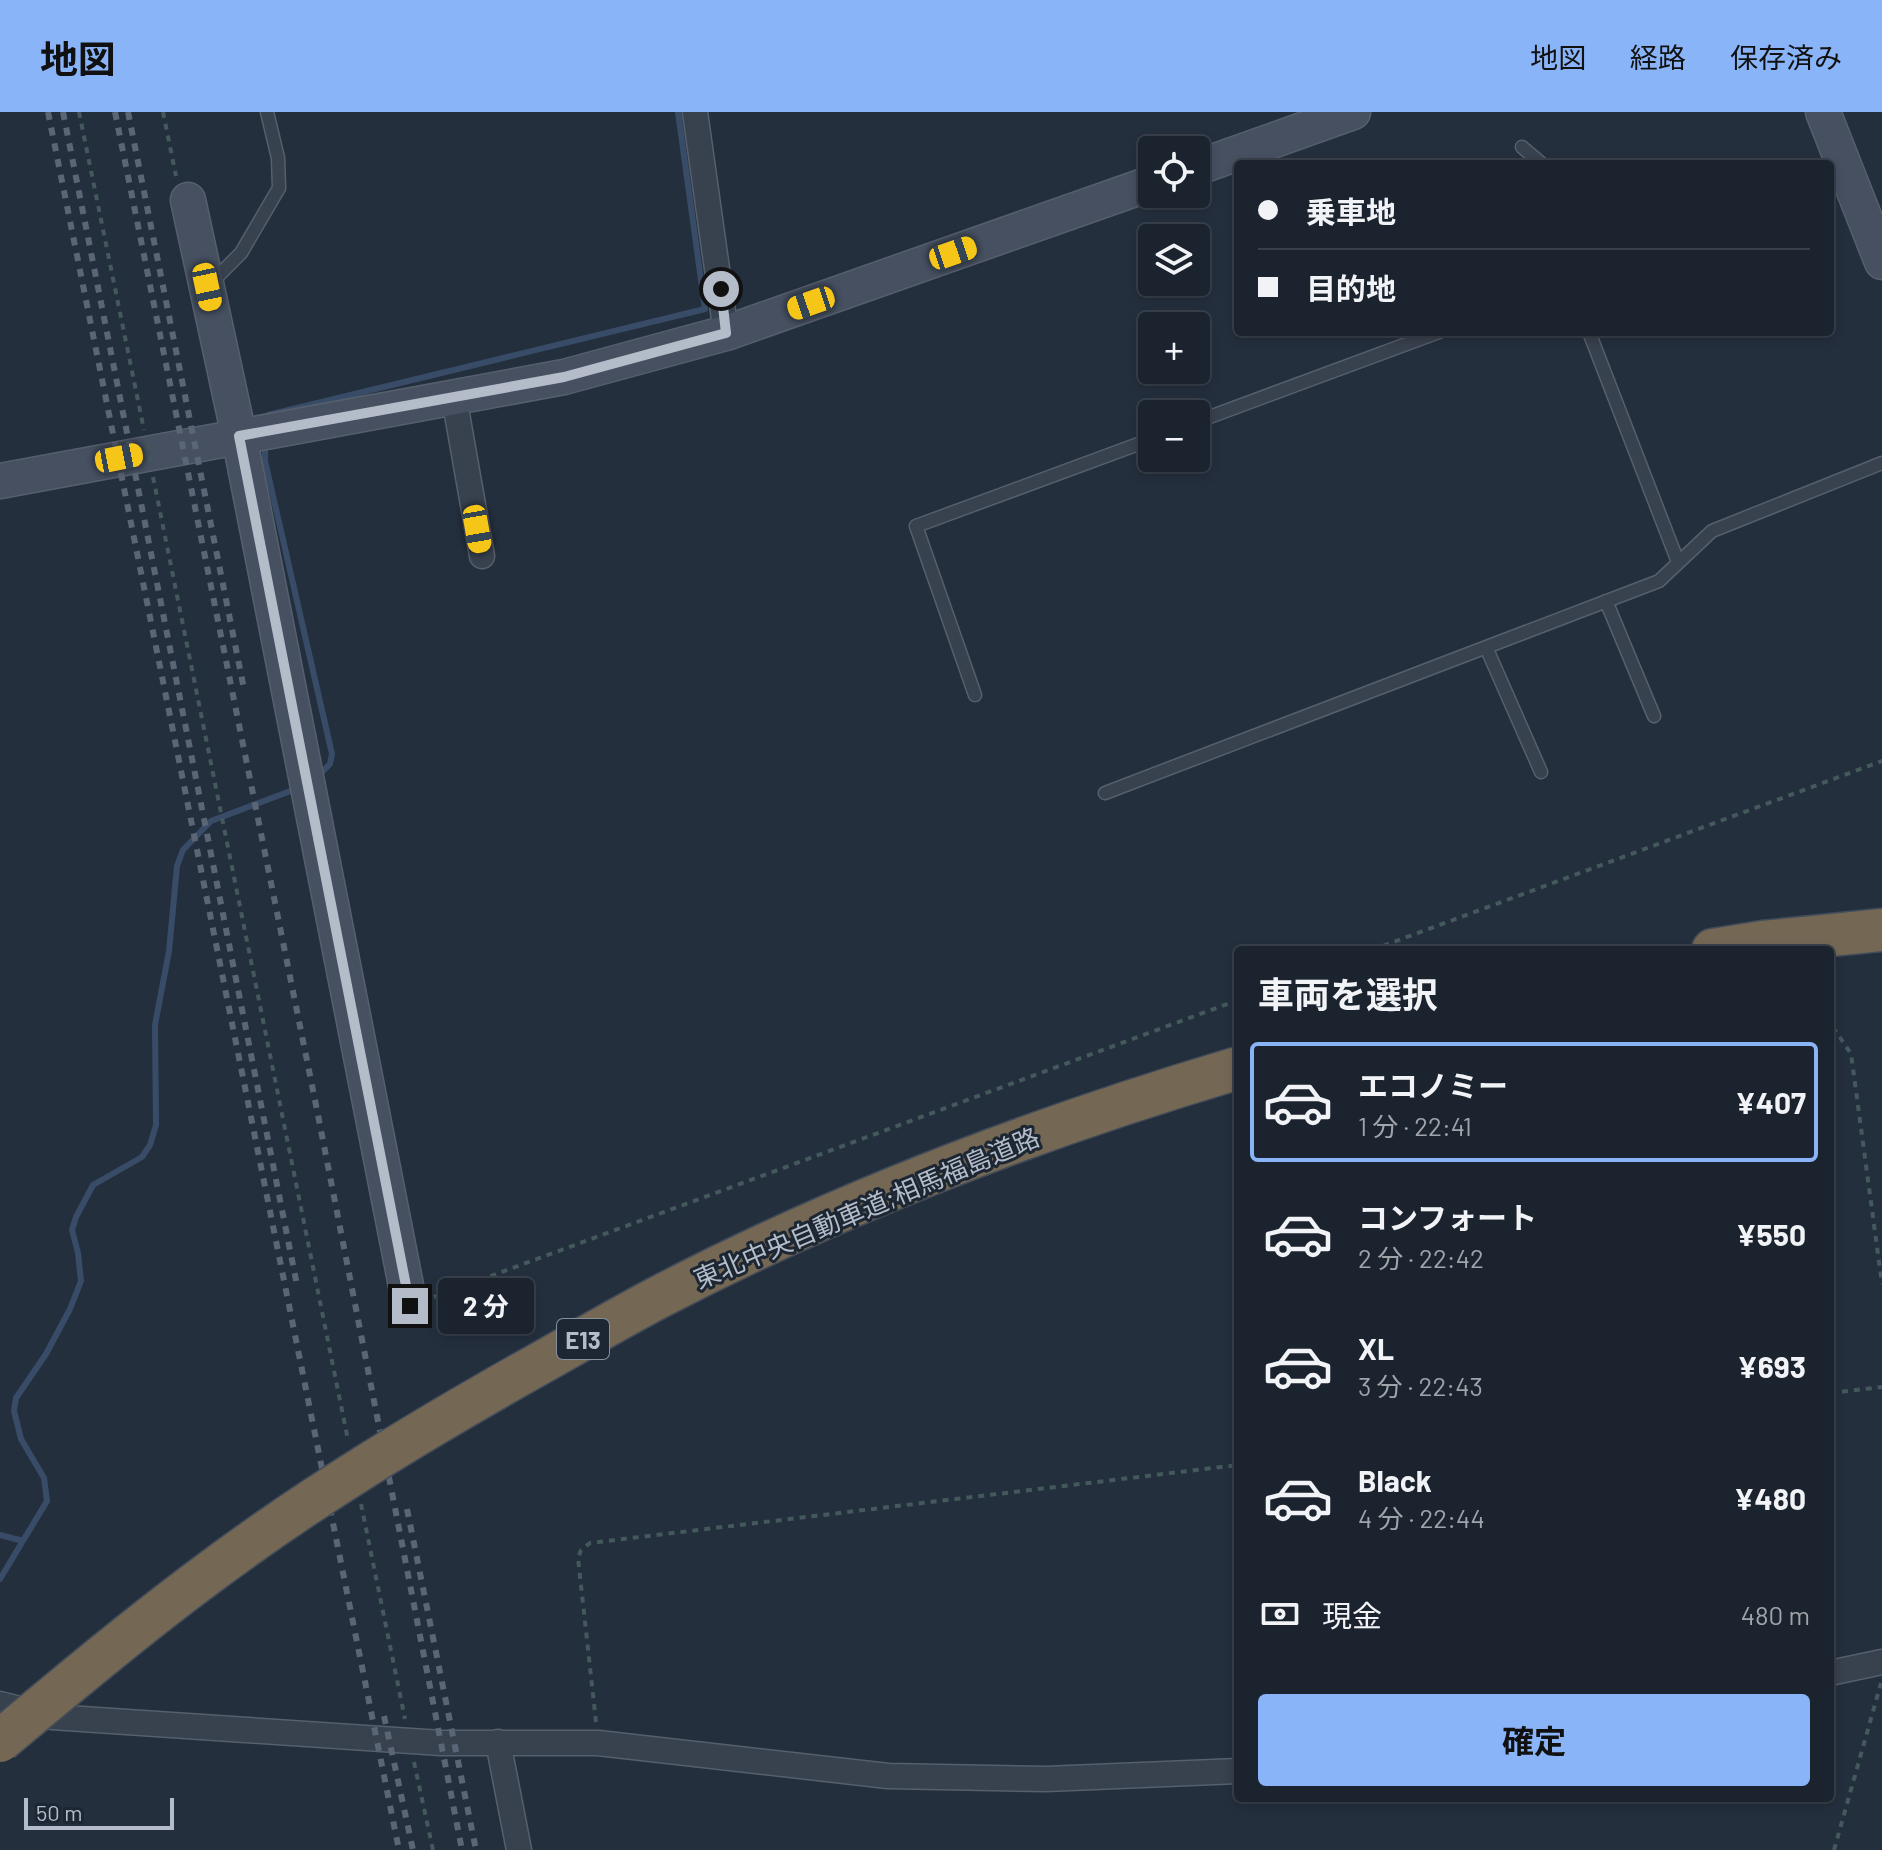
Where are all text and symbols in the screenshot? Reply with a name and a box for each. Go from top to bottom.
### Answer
text: 地図 [40,35,116,81]
text: 地図 [1530,40,1586,74]
text: 経路 [1630,40,1686,74]
text: 保存済み [1730,40,1842,74]
map controls [1138,136,1210,472]
button: locate [1138,136,1210,208]
text: 乗車地 [1306,193,1396,229]
button: layers [1138,224,1210,296]
car [926,234,980,272]
car [190,261,224,313]
text: 目的地 [1306,270,1396,306]
route start [703,271,739,307]
car [784,284,838,322]
button: + [1138,312,1210,384]
button: − [1138,400,1210,472]
car [93,442,145,474]
car [461,503,493,555]
text: 車両を選択 [1258,972,1438,1015]
icon: car [1262,1066,1334,1138]
text: エコノミー [1358,1067,1508,1103]
text: ¥407 [1735,1084,1806,1120]
text: 1 分 · 22:41 [1358,1110,1472,1141]
street label: 東北中央自動車道;相馬福島道路 [689,1120,1043,1294]
icon: car [1262,1198,1334,1270]
text: コンフォート [1358,1199,1537,1235]
text: ¥550 [1736,1216,1806,1252]
text: 2 分 · 22:42 [1358,1242,1484,1273]
callout: 2 分 [438,1278,534,1334]
route end [392,1288,428,1324]
text: 2 分 [463,1290,509,1321]
road number: E13 [557,1319,609,1359]
icon: car [1262,1330,1334,1402]
text: XL [1358,1330,1394,1366]
text: ¥693 [1737,1348,1806,1384]
text: 3 分 · 22:43 [1358,1370,1483,1401]
icon: car [1262,1462,1334,1534]
text: Black [1358,1462,1432,1498]
text: ¥480 [1734,1480,1806,1516]
text: 4 分 · 22:44 [1358,1502,1485,1533]
icon: cash [1258,1592,1302,1636]
text: 現金 [1322,1597,1382,1633]
text: 480 m [1741,1599,1810,1630]
button: 確定 [1258,1694,1810,1786]
scale bar [24,1794,174,1830]
text: 50 m [36,1799,82,1825]

